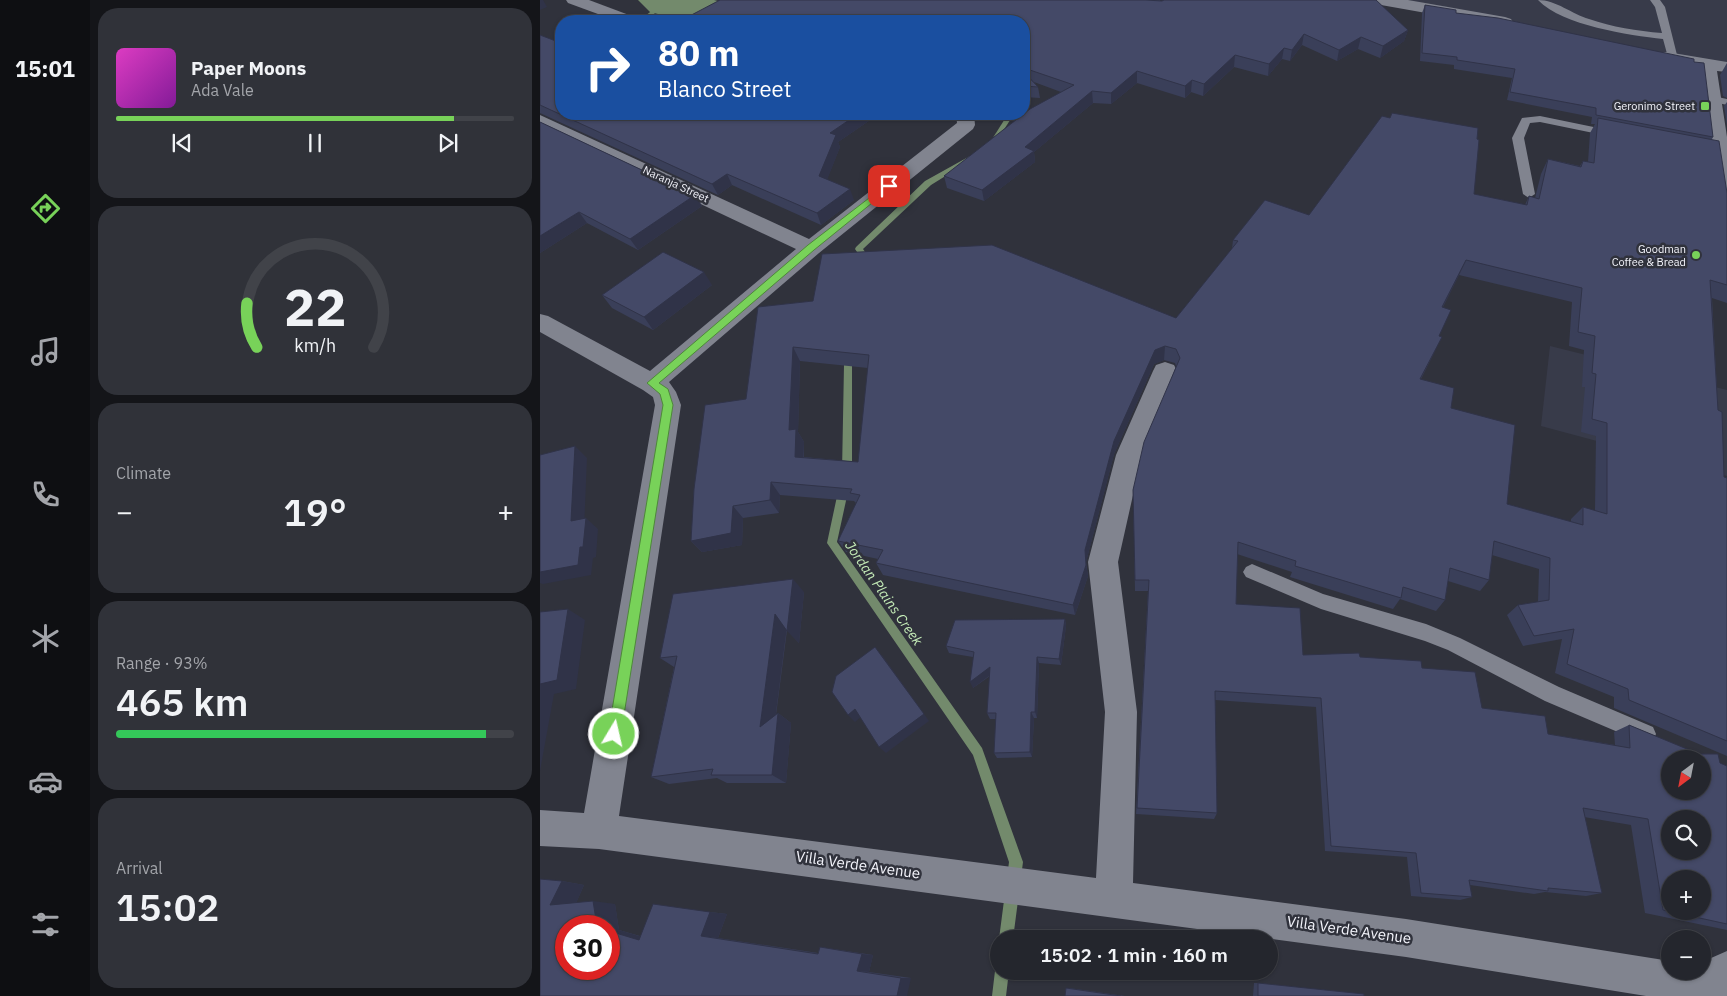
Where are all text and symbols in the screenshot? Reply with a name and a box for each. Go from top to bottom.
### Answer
text: 80 m [658,30,740,76]
icon: right [575,35,640,100]
text: 15:01 [15,54,75,83]
text: Paper Moons [191,56,306,80]
text: Blanco Street [658,74,791,103]
text: Ada Vale [191,80,254,100]
place label: Geronimo Street [1614,99,1695,113]
marker: Geronimo Street [1699,100,1711,112]
icon: previous [168,129,196,157]
icon: pause [301,129,329,157]
icon: next [434,129,462,157]
street label: Naranja Street [641,163,711,205]
pin [868,165,910,207]
icon: arrive [875,172,903,200]
icon: directions [28,191,63,226]
place label: Goodman Coffee & Bread [1612,242,1686,269]
marker: Goodman Coffee & Bread [1690,249,1702,261]
text: 22 [284,273,346,340]
icon: music [28,334,63,369]
text: km/h [294,334,336,357]
text: Climate [116,463,171,483]
icon: phone [28,477,63,512]
text: 19° [283,487,347,536]
text: − [116,493,133,530]
text: + [497,493,514,530]
water label: Jordan Plains Creek [841,537,927,649]
icon: climate [28,621,63,656]
text: Range · 93% [116,653,208,673]
text: 465 km [116,677,248,726]
position arrow [587,707,639,759]
north arrow [1661,750,1711,800]
map controls [1661,750,1711,980]
icon: car [28,764,63,799]
button: search [1661,810,1711,860]
street label: Villa Verde Avenue [795,846,921,883]
text: Arrival [116,858,163,878]
button: + [1661,870,1711,920]
text: 15:02 [116,882,219,931]
icon: filters [28,907,63,942]
street label: Villa Verde Avenue [1286,911,1412,948]
speed limit sign: 30 [555,915,620,980]
button: − [1661,930,1711,980]
text: 15:02 · 1 min · 160 m [1040,943,1228,967]

